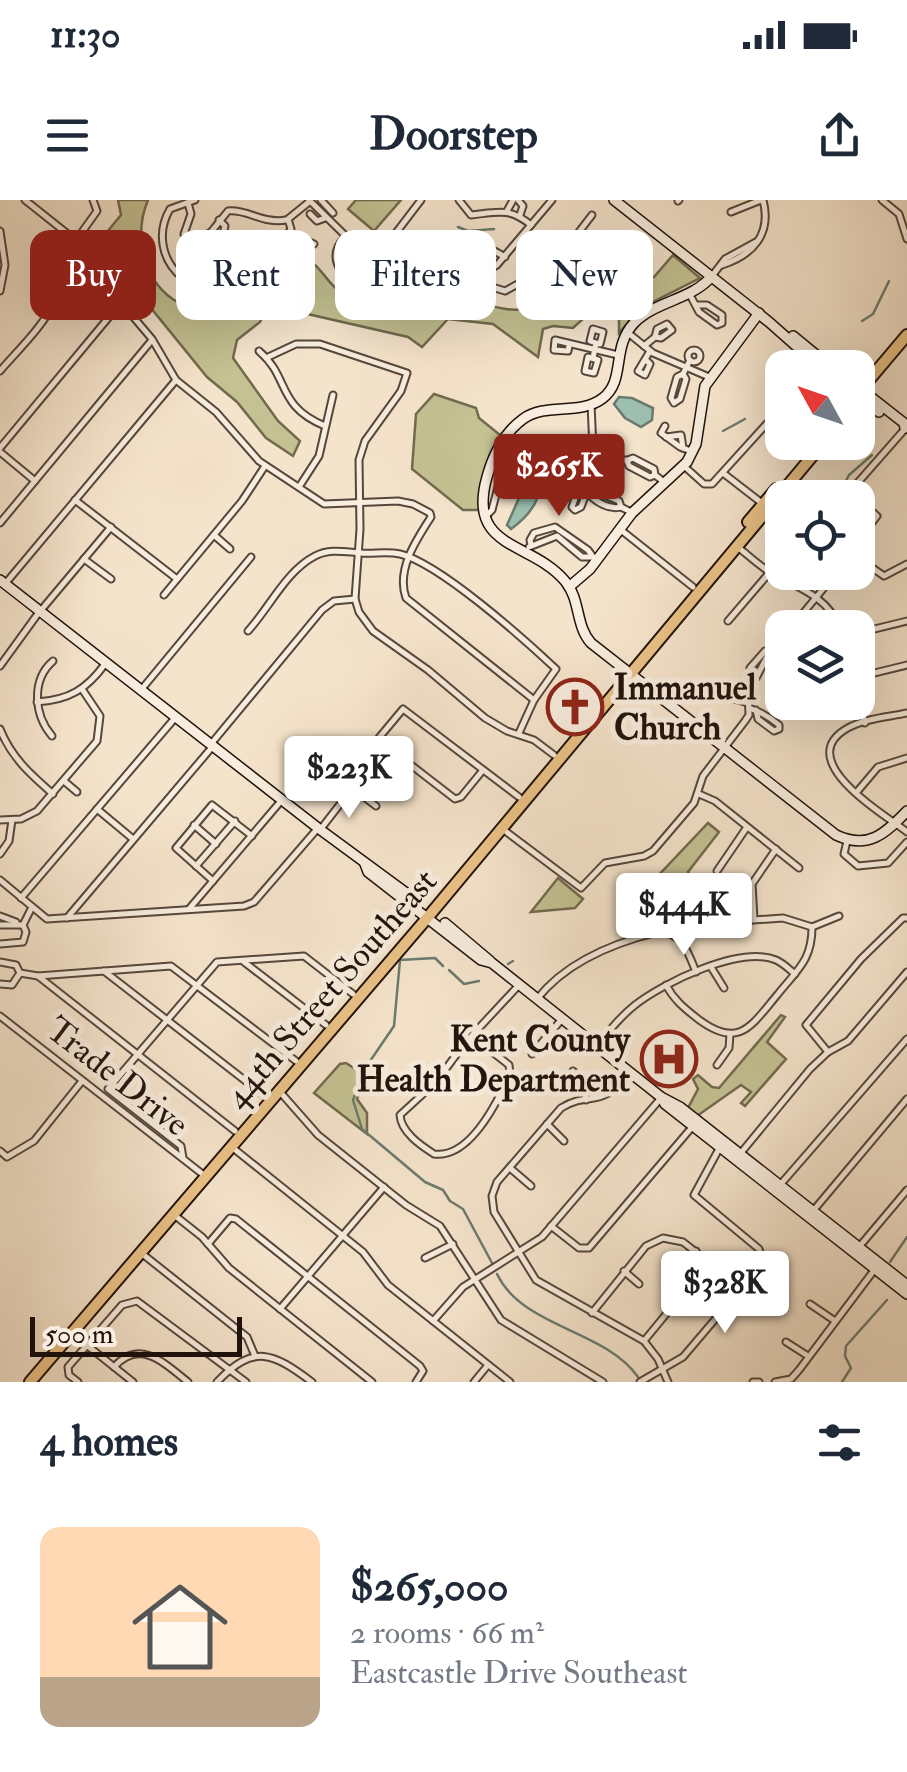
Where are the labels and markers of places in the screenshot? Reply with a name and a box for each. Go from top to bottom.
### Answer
pin: $265K [489,434,629,519]
place label: Immanuel Church [614,666,757,750]
church icon: Immanuel Church [545,677,605,737]
pin: $223K [279,736,419,821]
pin: $444K [614,873,754,958]
place label: Kent County Health Department [356,1018,632,1102]
hospital icon: Kent County Health Department [639,1029,699,1089]
pin: $328K [655,1251,795,1336]

